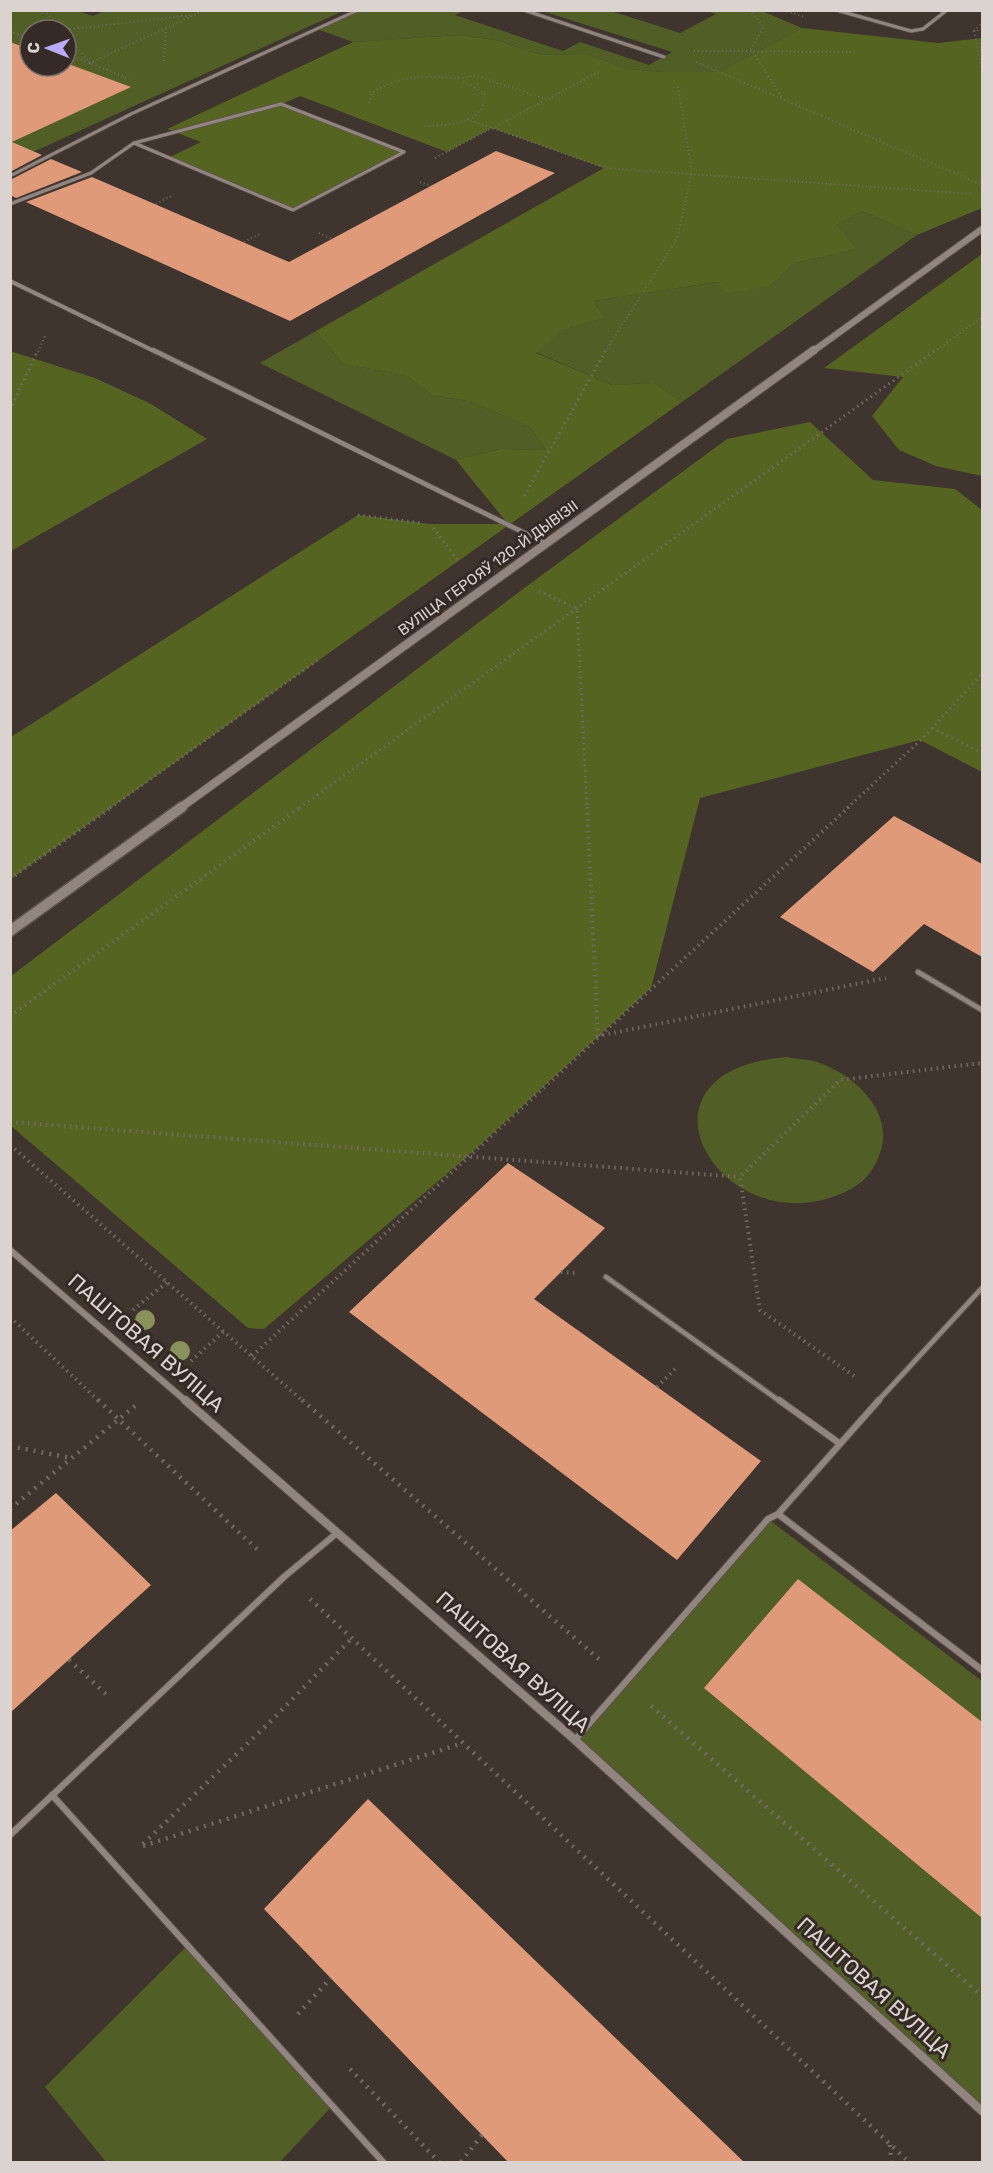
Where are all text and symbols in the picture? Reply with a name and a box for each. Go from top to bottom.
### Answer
north arrow [18,18,78,78]
text: С [24,42,43,54]
street label: ВУЛІЦА ГЕРОЯЎ 120-Й ДЫВІЗІІ [394,497,582,639]
street label: ПАШТОВАЯ ВУЛІЦА [63,1268,229,1417]
street label: ПАШТОВАЯ ВУЛІЦА [431,1586,595,1737]
street label: ПАШТОВАЯ ВУЛІЦА [792,1912,956,2063]

